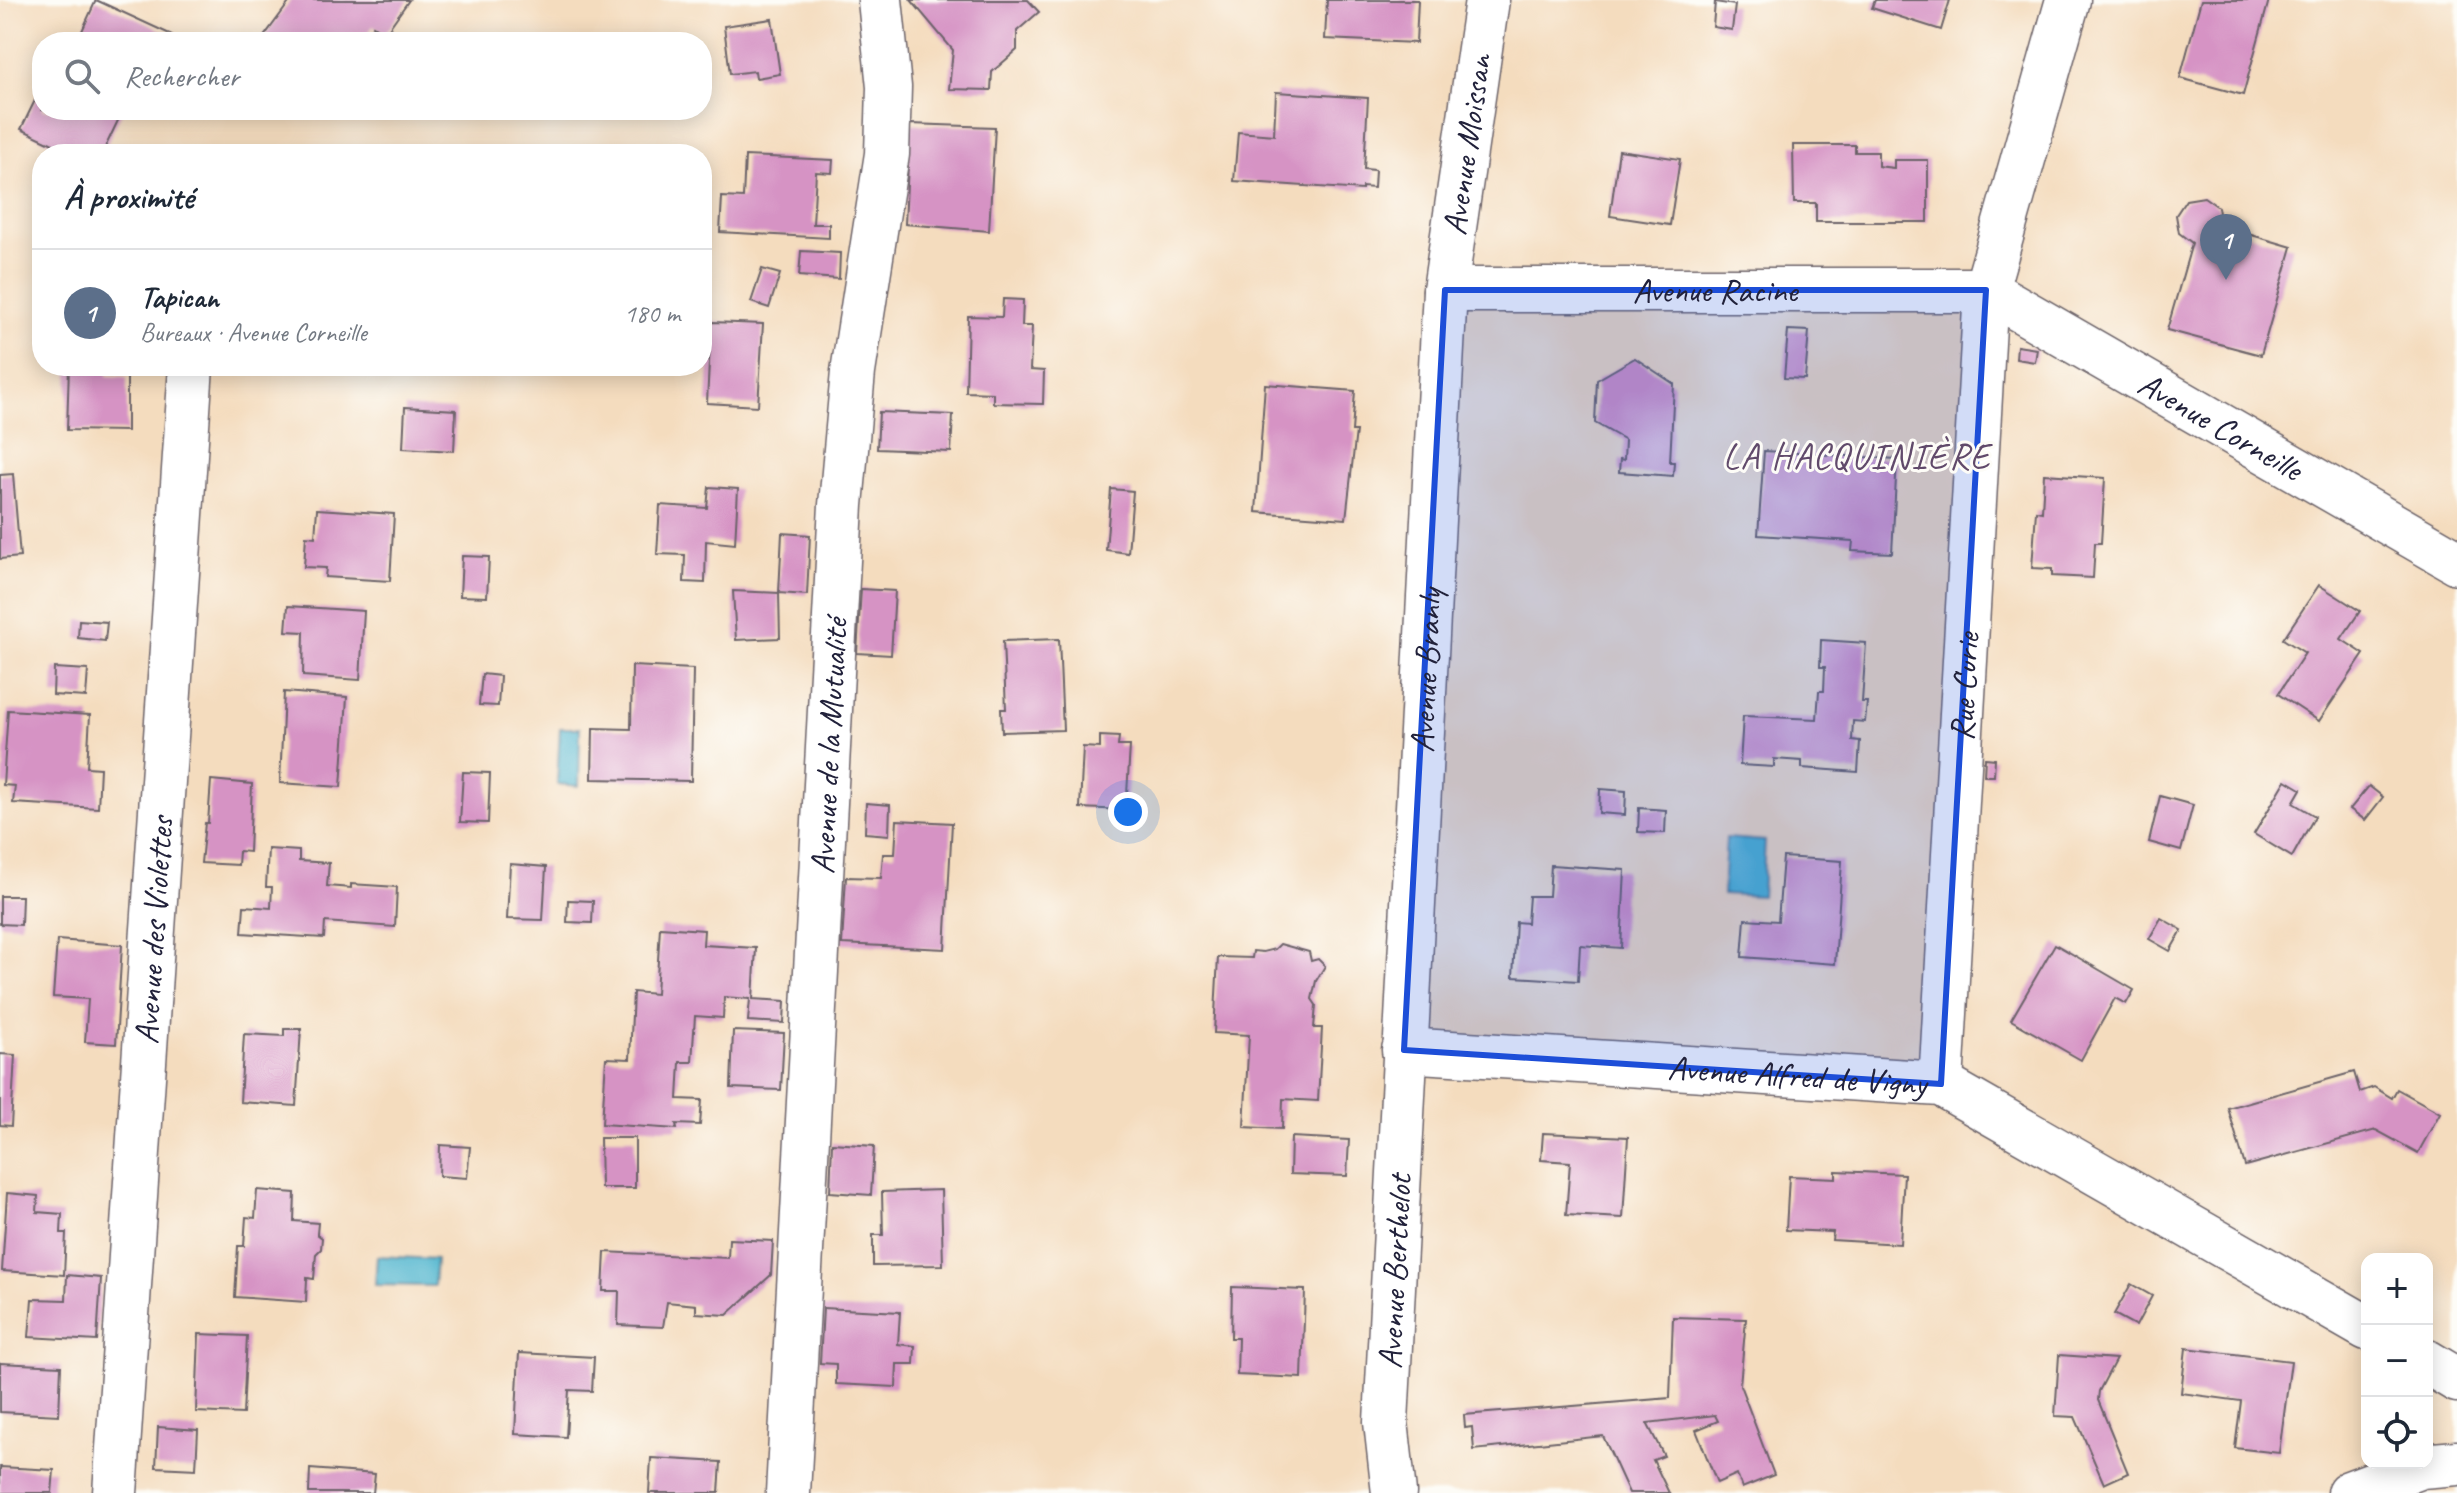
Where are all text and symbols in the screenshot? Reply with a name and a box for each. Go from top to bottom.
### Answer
search box [32,32,712,120]
street label: Avenue Moissan [1432,50,1501,238]
icon: search [60,54,104,98]
text: Rechercher [124,57,239,95]
text: À proximité [64,175,193,218]
pin: 1 [2200,214,2252,280]
street label: Avenue Racine [1633,269,1799,312]
text: Tapican [140,278,219,316]
text: 1 [84,297,96,330]
text: 180 m [624,297,680,330]
text: Bureaux · Avenue Corneille [140,316,367,349]
street label: Avenue Corneille [2131,362,2313,492]
district label: LA HACQUINIÈRE [1723,433,1993,479]
street label: Avenue Branly [1400,584,1452,753]
street label: Avenue de la Mutualité [800,612,857,875]
street label: Rue Curie [1939,630,1989,742]
your location [1108,792,1148,832]
street label: Avenue des Violettes [124,813,183,1045]
street label: Avenue Alfred de Vigny [1667,1046,1930,1105]
street label: Avenue Berthelot [1368,1170,1421,1370]
map controls [2361,1253,2433,1469]
button: + [2361,1253,2433,1325]
button: − [2361,1325,2433,1397]
button: locate [2361,1397,2433,1469]

